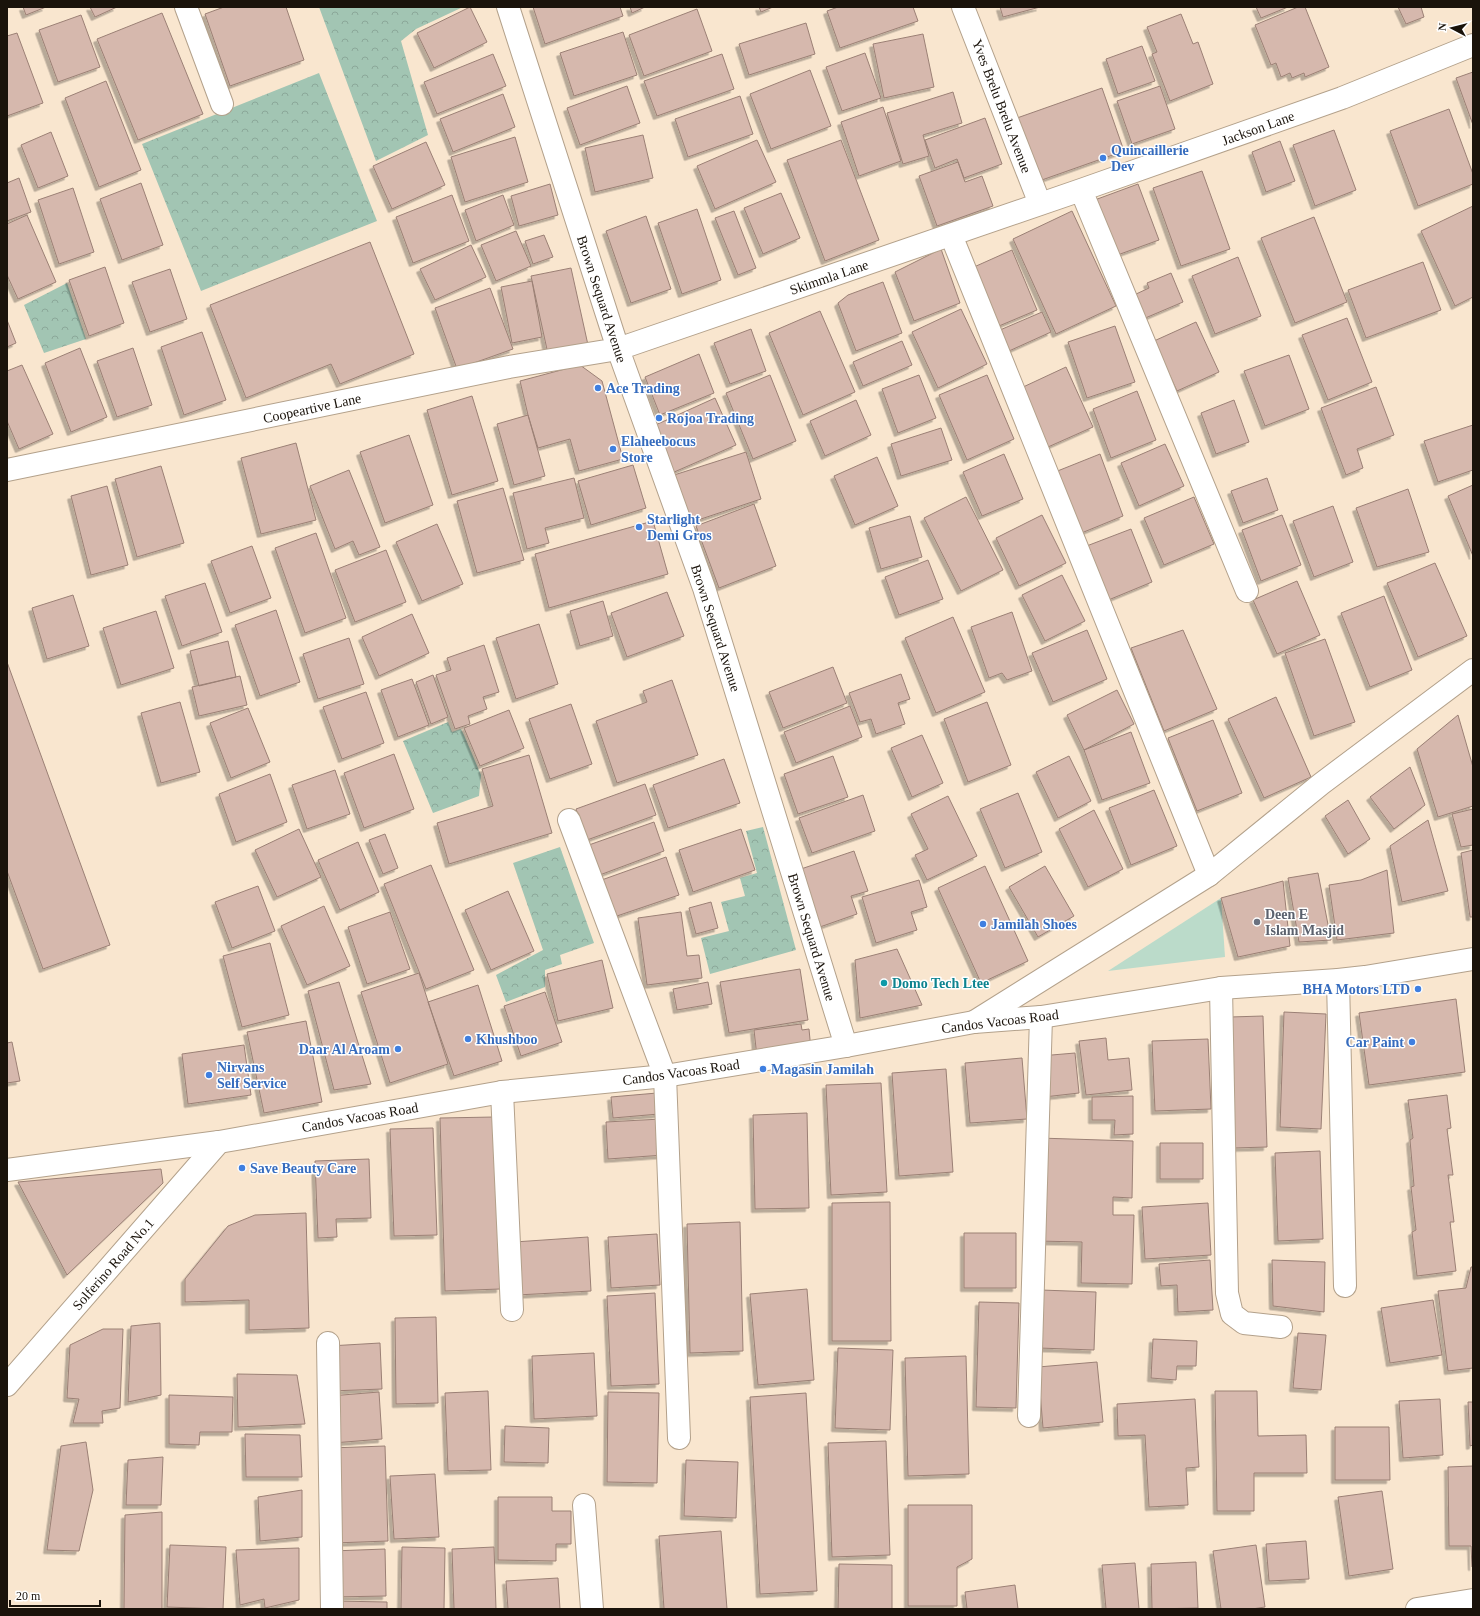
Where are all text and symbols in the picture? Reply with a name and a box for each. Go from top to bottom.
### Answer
north arrow [1432,8,1472,48]
text: N [1436,22,1449,31]
street label: Yves Brelu Brelu Avenue [969,37,1034,175]
street label: Jackson Lane [1220,108,1296,148]
place label: Quincaillerie Dev [1111,143,1189,174]
marker: Quincaillerie Dev [1098,153,1108,163]
street label: Brown Sequard Avenue [574,234,629,365]
street label: Skimmla Lane [788,257,870,298]
place label: Ace Trading [606,381,680,396]
marker: Ace Trading [593,383,603,393]
street label: Coopeartive Lane [262,391,363,426]
place label: Rojoa Trading [667,411,754,426]
marker: Rojoa Trading [654,413,664,423]
place label: Elaheebocus Store [621,434,696,465]
marker: Elaheebocus Store [608,444,618,454]
place label: Starlight Demi Gros [647,512,712,543]
marker: Starlight Demi Gros [634,522,644,532]
street label: Brown Sequard Avenue [688,563,743,694]
street label: Brown Sequard Avenue [785,871,838,1003]
place label: Deen E Islam Masjid [1265,907,1344,938]
place label: Jamilah Shoes [991,917,1078,932]
marker: Deen E Islam Masjid [1252,917,1262,927]
marker: Jamilah Shoes [978,919,988,929]
place label: Domo Tech Ltee [892,976,989,991]
marker: Domo Tech Ltee [879,978,889,988]
place label: BHA Motors LTD [1302,982,1410,997]
marker: BHA Motors LTD [1413,984,1423,994]
street label: Candos Vacoas Road [941,1007,1060,1036]
place label: Khushboo [476,1032,537,1047]
marker: Khushboo [463,1034,473,1044]
place label: Car Paint [1346,1035,1404,1050]
marker: Car Paint [1407,1037,1417,1047]
place label: Daar Al Aroam [299,1042,390,1057]
marker: Daar Al Aroam [393,1044,403,1054]
street label: Candos Vacoas Road [622,1057,741,1088]
place label: Nirvans Self Service [217,1060,287,1091]
place label: Magasin Jamilah [771,1062,874,1077]
marker: Magasin Jamilah [758,1064,768,1074]
marker: Nirvans Self Service [204,1070,214,1080]
street label: Candos Vacoas Road [301,1100,419,1135]
place label: Save Beauty Care [250,1161,356,1176]
marker: Save Beauty Care [237,1163,247,1173]
street label: Solferino Road No.1 [70,1216,157,1313]
scale bar [10,1582,100,1608]
text: 20 m [16,1589,41,1603]

